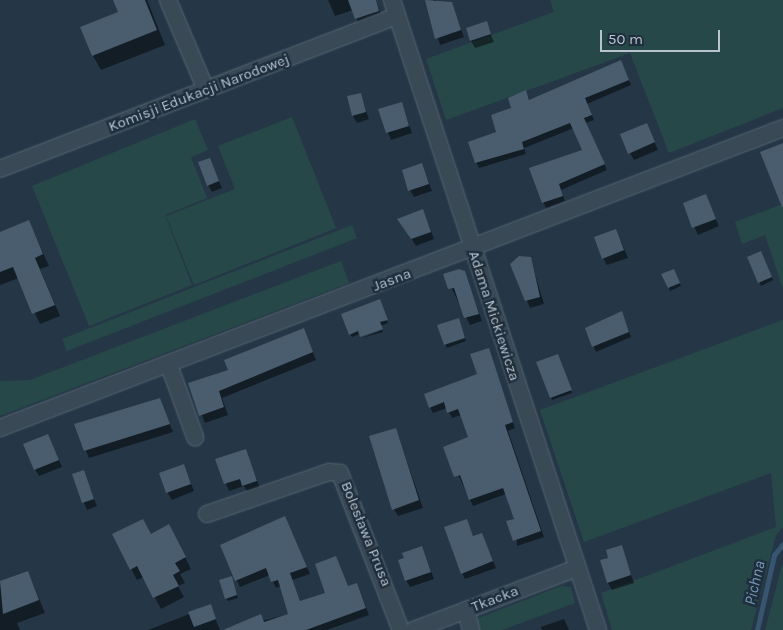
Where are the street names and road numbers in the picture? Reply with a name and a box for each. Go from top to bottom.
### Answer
street label: Komisji Edukacji Narodowej [106,50,292,136]
street label: Adama Mickiewicza [464,249,524,383]
street label: Jasna [370,265,414,295]
street label: Bolesława Prusa [337,479,395,589]
street label: Tkacka [469,582,521,616]

